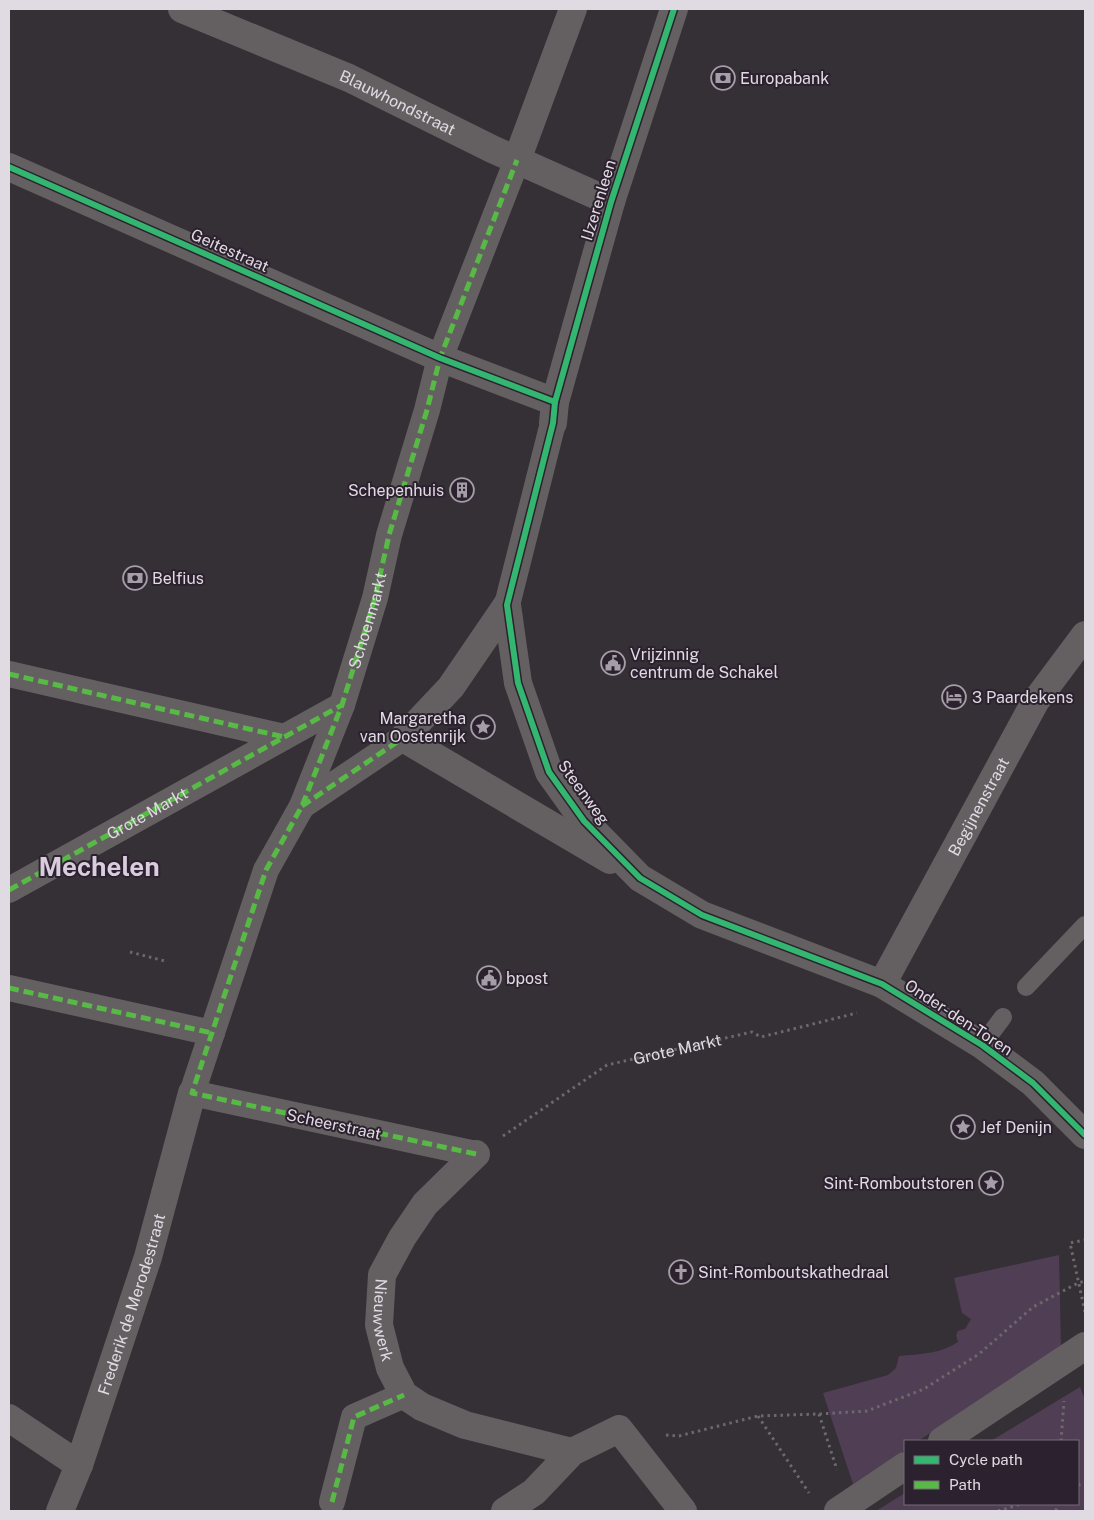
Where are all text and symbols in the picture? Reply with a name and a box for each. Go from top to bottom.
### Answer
bank icon: Europabank [710,65,736,91]
street label: Blauwhondstraat [337,66,458,139]
place label: Europabank [740,69,829,88]
street label: IJzerenleen [577,157,620,243]
street label: Geitestraat [188,225,272,276]
building icon: Schepenhuis [449,477,475,503]
place label: Schepenhuis [348,481,444,500]
bank icon: Belfius [122,565,148,591]
place label: Belfius [152,569,204,588]
street label: Schoenmarkt [345,570,391,671]
place label: Vrijzinnig centrum de Schakel [630,645,778,682]
public building icon: Vrijzinnig centrum de Schakel [600,650,626,676]
hotel icon: 3 Paardekens [941,684,967,710]
place label: 3 Paardekens [972,688,1073,707]
place label: Margaretha van Oostenrijk [360,709,466,746]
place icon: Margaretha van Oostenrijk [470,714,496,740]
street label: Begijnenstraat [944,754,1013,859]
street label: Steenweg [554,756,613,828]
street label: Grote Markt [104,784,191,844]
district label: Mechelen [38,851,160,882]
public building icon: bpost [476,965,502,991]
place label: bpost [506,969,548,988]
street label: Onder-den-Toren [901,975,1016,1059]
street label: Grote Markt [632,1030,723,1069]
street label: Scheerstraat [285,1105,383,1144]
place icon: Jef Denijn [950,1114,976,1140]
place label: Jef Denijn [980,1118,1052,1137]
place icon: Sint-Romboutstoren [978,1170,1004,1196]
place label: Sint-Romboutstoren [824,1174,974,1193]
street label: Frederik de Merodestraat [94,1211,169,1397]
church icon: Sint-Romboutskathedraal [668,1259,694,1285]
place label: Sint-Romboutskathedraal [698,1263,889,1282]
street label: Nieuwwerk [369,1278,397,1364]
legend [904,1440,1079,1505]
text: Cycle path [949,1451,1023,1468]
text: Path [949,1476,981,1493]

